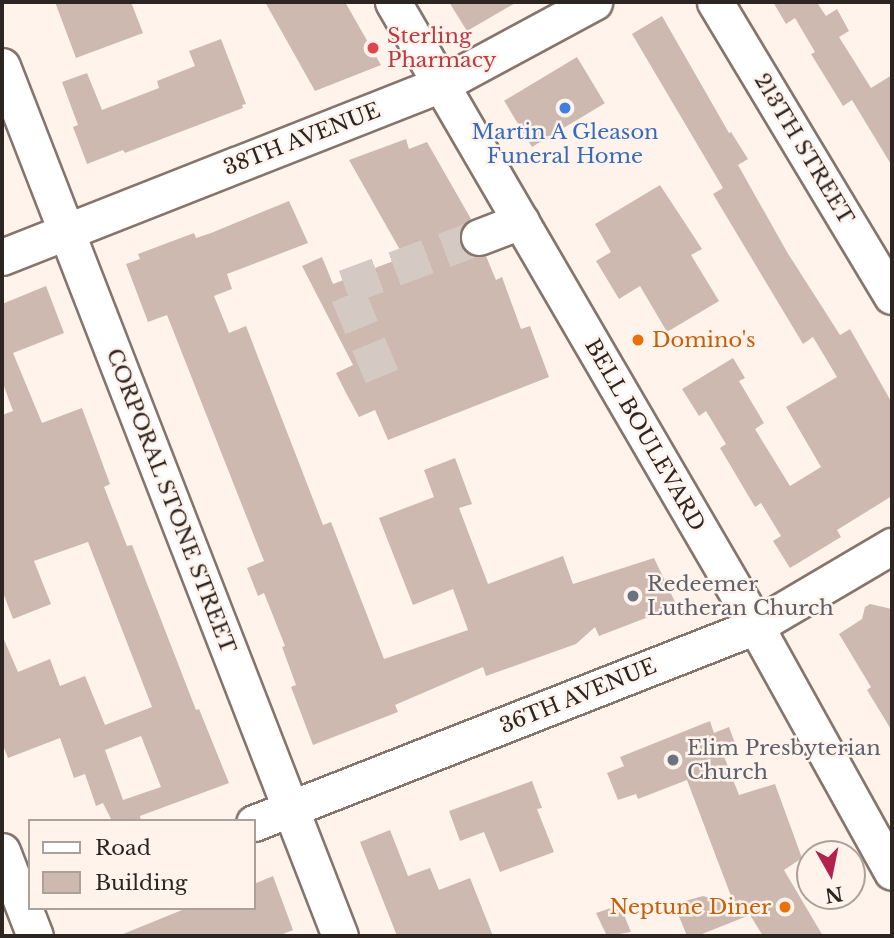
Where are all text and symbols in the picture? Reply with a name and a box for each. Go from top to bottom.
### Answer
place label: Sterling Pharmacy [387,23,496,73]
marker: Sterling Pharmacy [365,40,381,56]
street label: 213TH STREET [749,69,859,229]
street label: 38TH AVENUE [220,97,384,181]
marker: Martin A Gleason Funeral Home [557,100,573,116]
place label: Martin A Gleason Funeral Home [471,119,659,169]
place label: Domino's [652,327,756,353]
marker: Domino's [630,332,646,348]
street label: BELL BOULEVARD [580,334,710,536]
street label: CORPORAL STONE STREET [101,345,241,657]
place label: Redeemer Lutheran Church [647,571,834,621]
marker: Redeemer Lutheran Church [625,588,641,604]
street label: 36TH AVENUE [496,653,660,739]
place label: Elim Presbyterian Church [687,735,881,785]
marker: Elim Presbyterian Church [665,752,681,768]
legend [28,819,256,910]
text: Road [95,835,151,861]
north arrow [796,840,866,910]
text: Building [95,870,187,896]
text: N [823,882,845,907]
place label: Neptune Diner [610,894,771,920]
marker: Neptune Diner [777,899,793,915]

